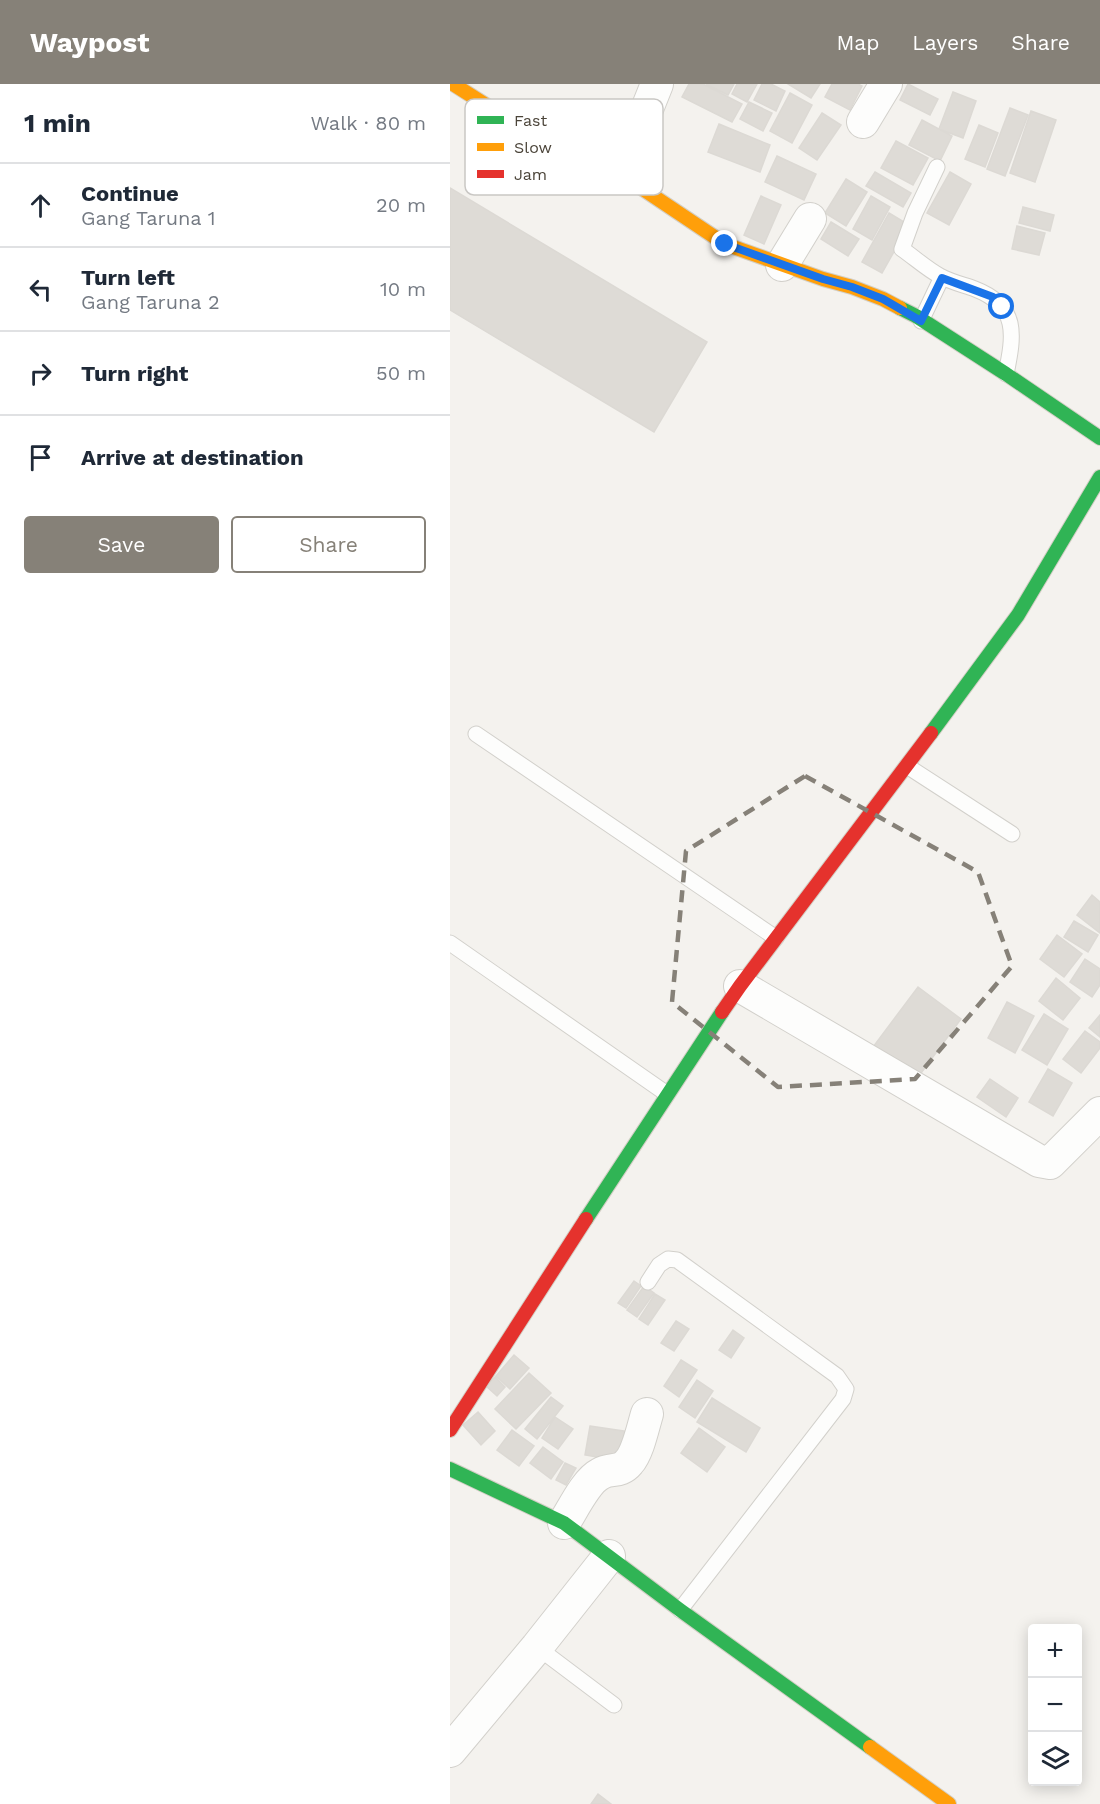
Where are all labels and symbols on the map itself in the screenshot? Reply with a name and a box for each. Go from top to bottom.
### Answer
legend [465,99,663,195]
text: Fast [514,111,547,130]
text: Slow [514,138,552,157]
text: Jam [514,165,547,184]
route end [711,230,737,256]
route start [988,293,1014,319]

